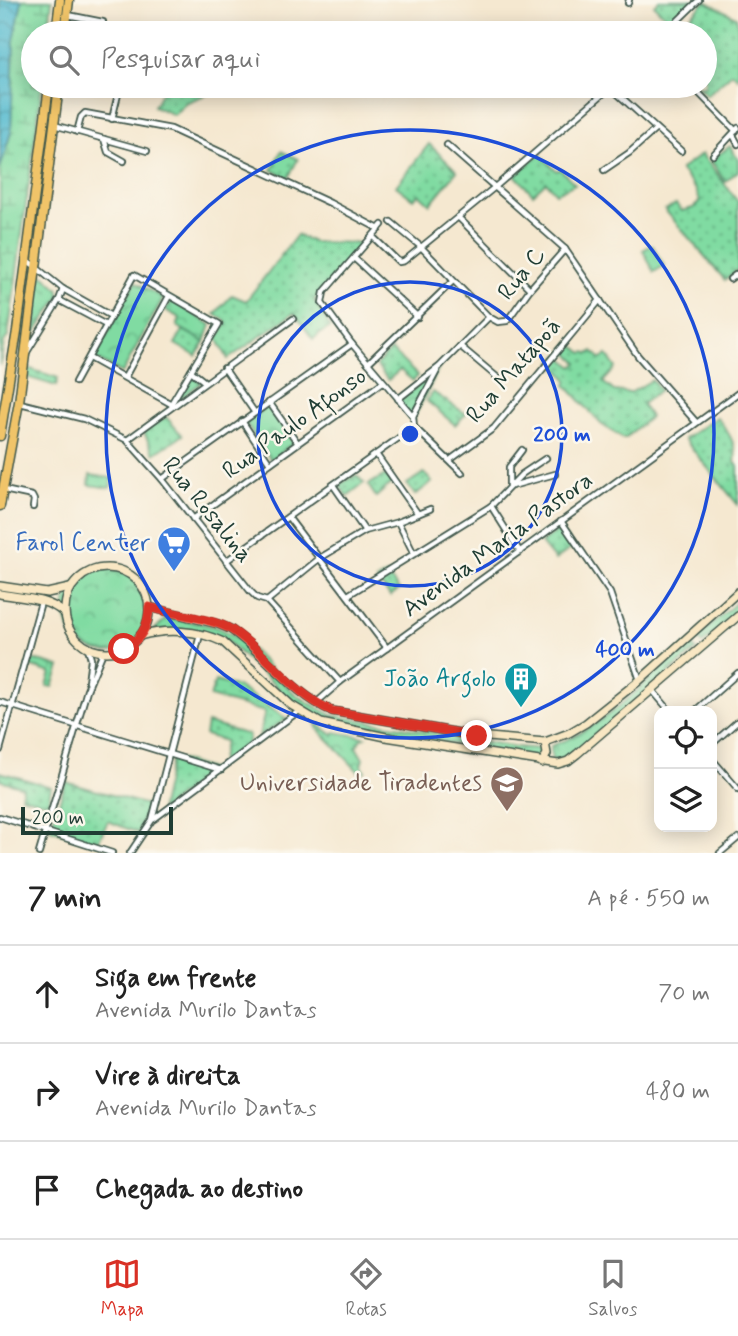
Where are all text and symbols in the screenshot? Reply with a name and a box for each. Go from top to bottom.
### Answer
search box [21,21,717,98]
icon: search [45,41,83,79]
text: Pesquisar aqui [101,43,260,77]
street label: Rua C [491,241,553,307]
street label: Rua Matapoã [460,312,568,430]
street label: Rua Paulo Afonso [217,361,375,488]
text: 200 m [533,421,591,449]
centre of rings [398,422,422,446]
street label: Rua Rosalina [155,451,259,569]
street label: Avenida Maria Pastora [397,465,599,625]
supermarket icon: Farol Center [155,524,193,573]
place label: Farol Center [16,528,150,559]
route start [108,633,139,664]
text: 400 m [595,636,655,664]
building icon: João Argolo [502,660,540,709]
place label: João Argolo [383,664,496,698]
map controls [654,706,717,832]
button: locate [654,706,717,769]
route end [461,720,492,751]
school or university icon: Universidade Tiradentes [488,764,526,813]
place label: Universidade Tiradentes [240,768,482,799]
button: layers [654,769,717,832]
scale bar [21,804,173,836]
text: 200 m [32,806,84,831]
text: 7 min [28,879,102,918]
text: A pé · 550 m [587,884,710,914]
text: Siga em frente [95,962,256,996]
icon: ahead [28,975,66,1013]
text: 70 m [658,979,710,1009]
text: Avenida Murilo Dantas [95,996,317,1026]
text: Vire à direita [95,1060,241,1094]
icon: right [28,1073,66,1111]
text: 480 m [646,1077,710,1107]
text: Avenida Murilo Dantas [95,1094,317,1124]
icon: arrive [28,1171,66,1209]
text: Chegada ao destino [95,1173,303,1207]
tab: Mapa [101,1255,144,1322]
tab: Rotas [345,1255,387,1322]
tab: Salvos [588,1255,637,1322]

